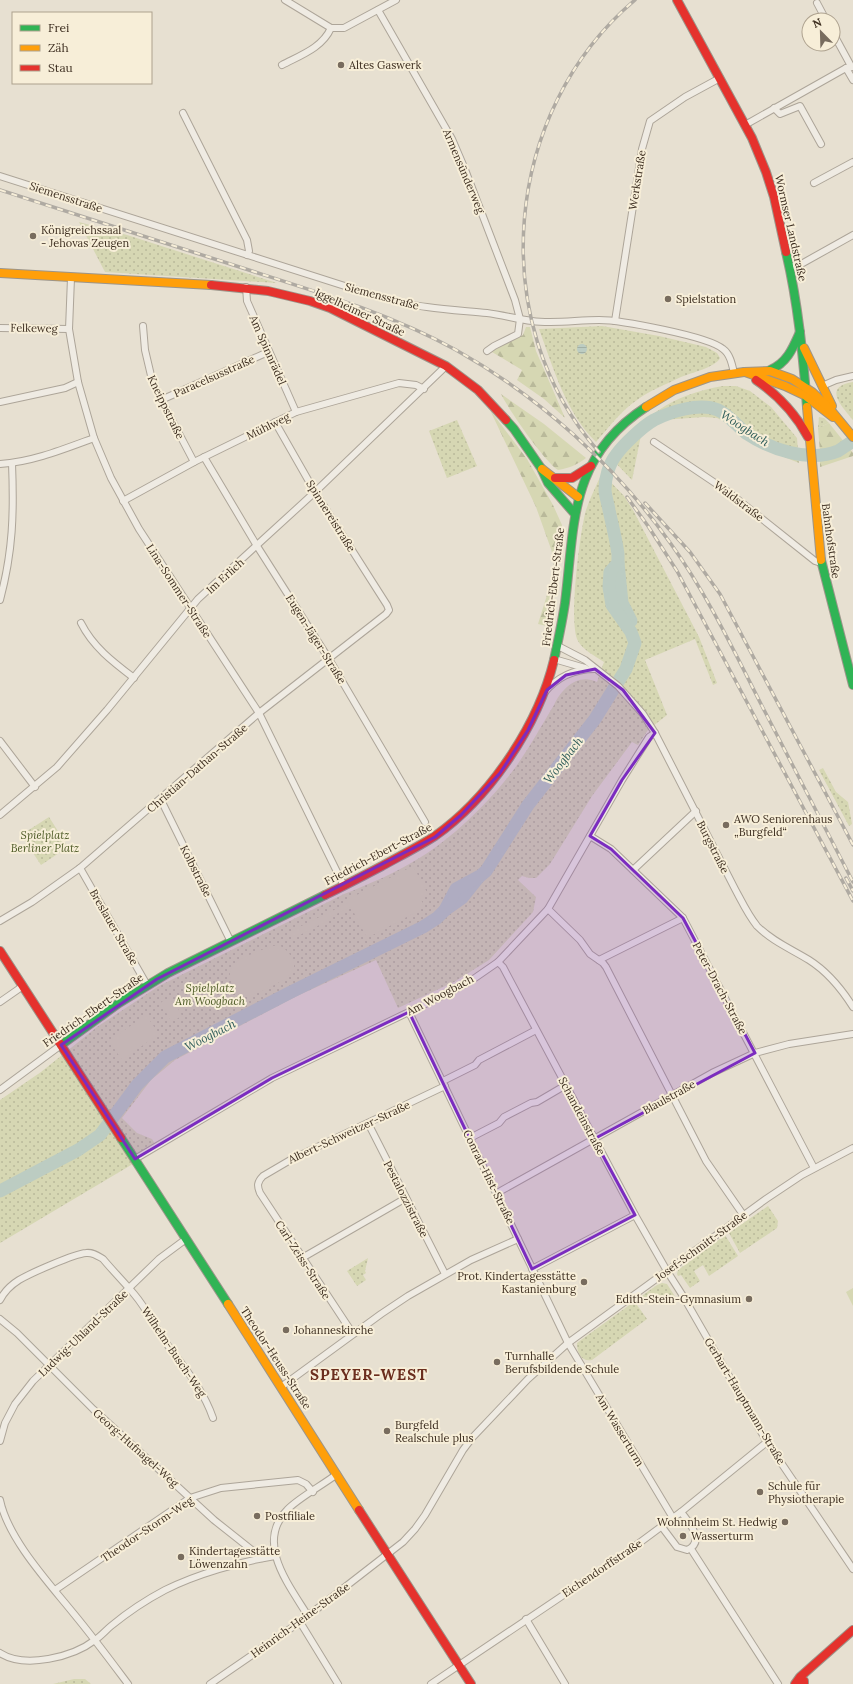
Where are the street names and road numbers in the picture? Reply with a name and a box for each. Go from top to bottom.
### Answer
street label: Armensünderweg [439,126,488,216]
street label: Werkstraße [625,149,649,211]
street label: Wormser Landstraße [772,173,810,283]
street label: Siemensstraße [28,179,104,215]
street label: Siemensstraße [343,279,421,313]
street label: Iggelheimer Straße [313,285,407,339]
street label: Am Spinnrädel [246,312,290,387]
street label: Felkeweg [10,321,59,335]
street label: Paracelsusstraße [171,352,257,400]
street label: Kneippstraße [144,373,188,441]
street label: Mühlweg [244,409,293,443]
street label: Spinnereistraße [303,477,359,555]
street label: Waldstraße [711,478,767,524]
street label: Bahnhofstraße [819,503,843,579]
street label: Friedrich-Ebert-Straße [539,527,567,647]
street label: Lina-Sommer-Straße [143,541,215,641]
street label: Im Erlich [203,555,247,597]
street label: Eugen-Jäger-Straße [283,592,349,686]
street label: Christian-Dathan-Straße [144,721,250,815]
street label: Burgstraße [694,818,732,876]
street label: Friedrich-Ebert-Straße [322,820,434,888]
street label: Kolbstraße [177,843,215,899]
street label: Breslauer Straße [87,886,141,968]
street label: Peter-Drach-Straße [690,939,750,1037]
street label: Friedrich-Ebert-Straße [40,970,146,1050]
street label: Am Woogbach [403,971,476,1019]
street label: Schandeinstraße [556,1075,609,1158]
street label: Blaulstraße [640,1077,698,1117]
street label: Albert-Schweitzer-Straße [285,1098,412,1167]
street label: Conrad-Hist-Straße [460,1127,518,1227]
street label: Pestalozzistraße [381,1158,431,1240]
street label: Josef-Schmitt-Straße [651,1208,750,1285]
street label: Carl-Zeiss-Straße [272,1218,334,1302]
street label: Ludwig-Uhland-Straße [35,1287,131,1379]
street label: Wilhelm-Busch-Weg [139,1304,210,1401]
street label: Theodor-Heuss-Straße [238,1304,314,1412]
street label: Gerhart-Hauptmann-Straße [702,1335,788,1467]
street label: Am Wasserturm [592,1390,647,1469]
street label: Georg-Hufnagel-Weg [90,1406,182,1491]
street label: Theodor-Storm-Weg [98,1492,196,1565]
street label: Eichendorffstraße [559,1536,645,1600]
street label: Heinrich-Heine-Straße [248,1579,352,1661]

